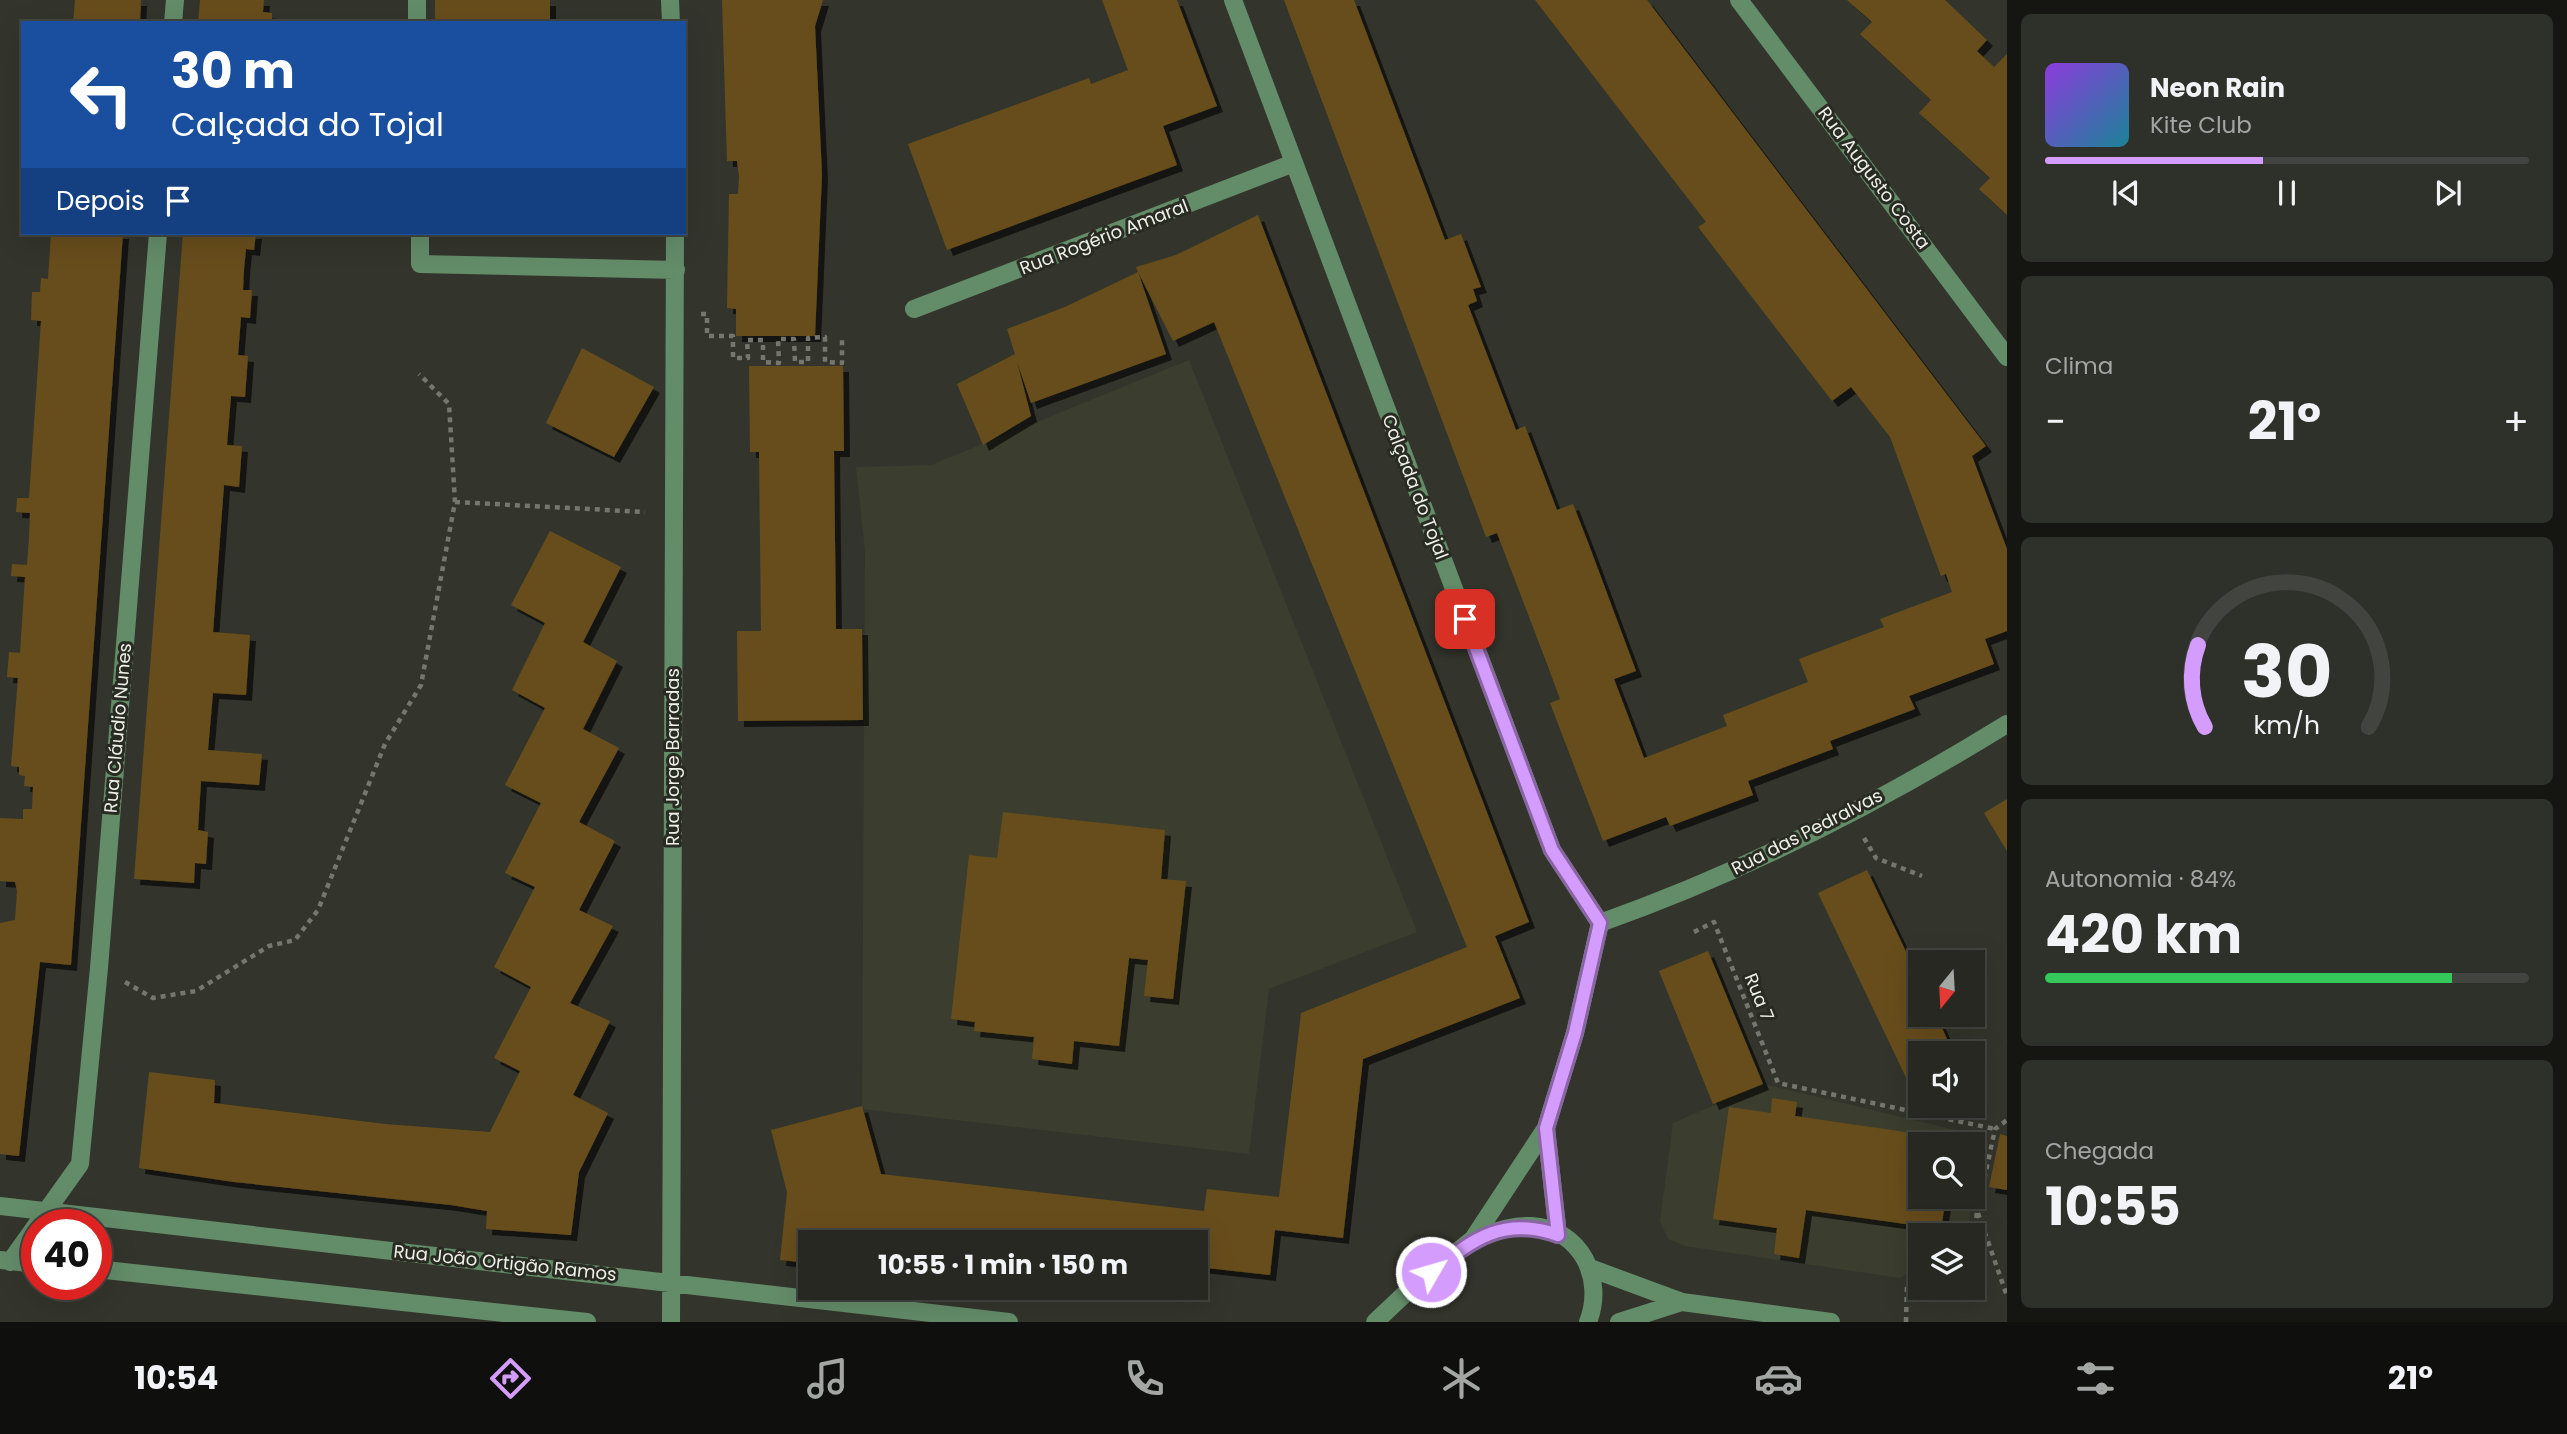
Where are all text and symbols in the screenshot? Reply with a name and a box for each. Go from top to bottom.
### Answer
text: 30 m [171,37,295,105]
icon: left [56,49,147,140]
text: Neon Rain [2150,70,2285,106]
street label: Rua Augusto Costa [1812,101,1936,254]
text: Calçada do Tojal [171,102,444,147]
text: Kite Club [2150,109,2252,141]
icon: previous [2107,174,2145,212]
icon: pause [2268,174,2306,212]
icon: next [2429,174,2467,212]
icon: arrive [159,182,197,220]
text: Depois [56,183,145,219]
street label: Rua Rogério Amaral [1016,193,1192,280]
text: Clima [2045,350,2113,382]
text: 21° [2248,385,2321,458]
text: − [2045,395,2066,448]
text: + [2503,395,2529,448]
street label: Calçada do Tojal [1376,411,1455,563]
pin [1435,589,1495,649]
icon: arrive [1446,600,1484,638]
text: 30 [2241,621,2333,722]
street label: Rua Cláudio Nunes [98,642,137,814]
street label: Rua Jorge Barradas [660,668,685,846]
text: km/h [2254,708,2320,743]
street label: Rua das Pedralvas [1727,783,1887,881]
text: Autonomia · 84% [2045,863,2236,895]
text: 420 km [2045,898,2242,971]
north arrow [1908,950,1984,1027]
map controls [1908,950,1985,1300]
street label: Rua 7 [1739,969,1780,1024]
button: sound [1908,1041,1985,1118]
button: search [1908,1132,1985,1209]
text: Chegada [2045,1135,2154,1167]
text: 10:55 [2045,1170,2181,1243]
speed limit sign: 40 [21,1209,112,1300]
button: layers [1908,1223,1985,1300]
position arrow [1394,1235,1468,1309]
street label: Rua João Ortigão Ramos [392,1238,618,1287]
text: 10:55 · 1 min · 150 m [878,1247,1128,1283]
icon: directions [486,1354,535,1403]
icon: music [803,1354,852,1403]
icon: phone [1120,1354,1169,1403]
icon: climate [1437,1354,1486,1403]
icon: car [1754,1354,1803,1403]
icon: filters [2071,1354,2120,1403]
text: 10:54 [134,1355,218,1400]
text: 21° [2388,1355,2433,1400]

